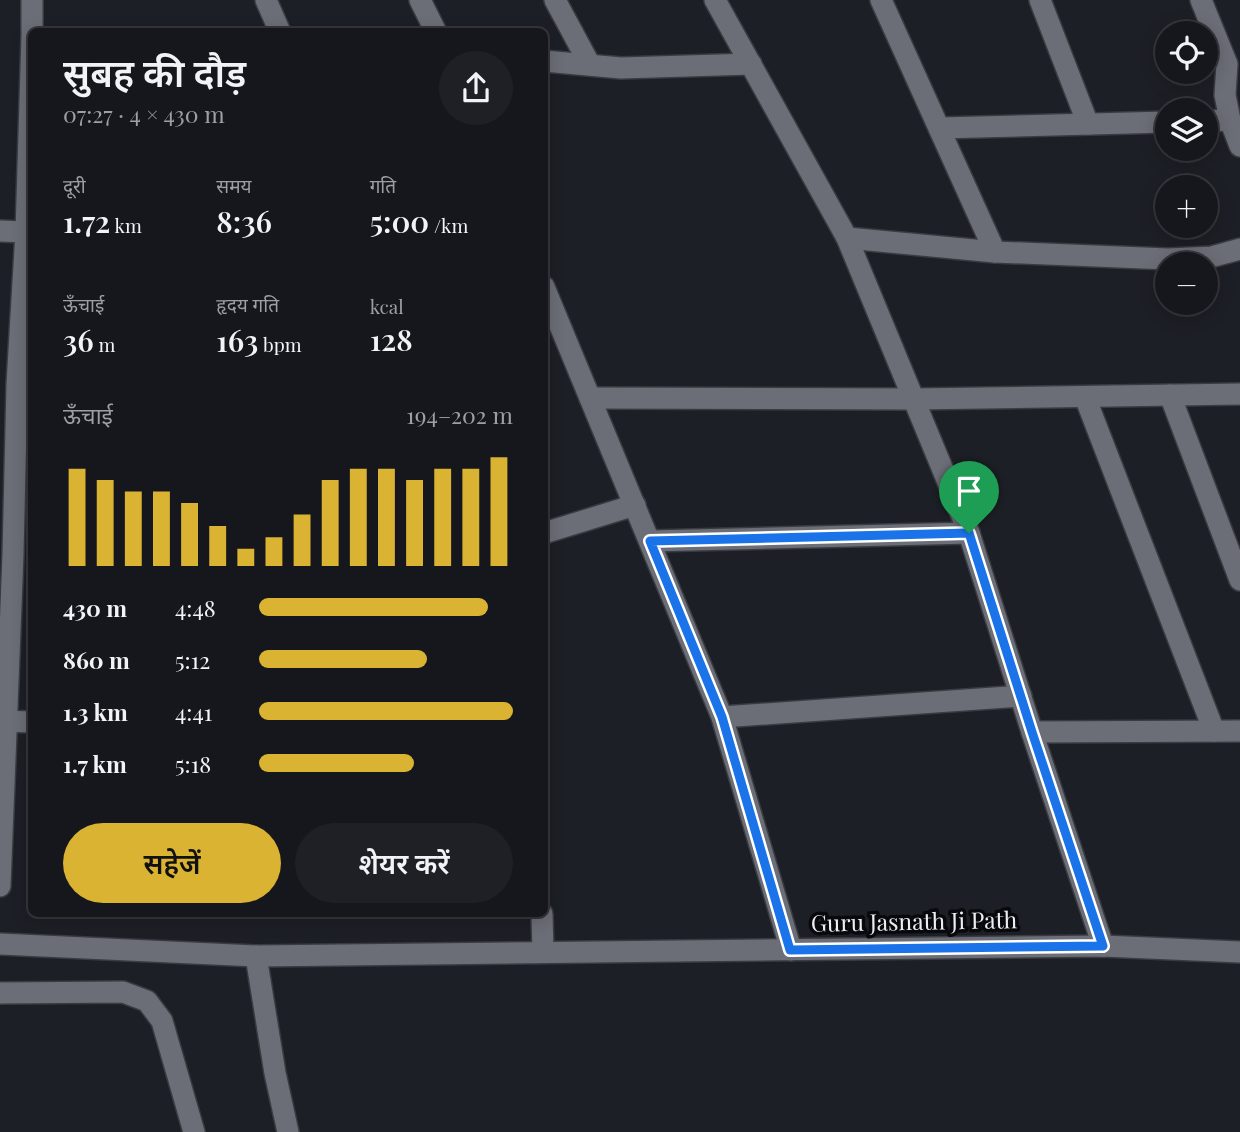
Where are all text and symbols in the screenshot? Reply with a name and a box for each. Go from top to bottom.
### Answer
map controls [1155,21,1218,315]
button: locate [1155,21,1218,84]
text: सुबह की दौड़ [63,46,246,97]
button: share [439,51,513,125]
text: 07:27 · 4 × 430 m [63,98,225,129]
button: layers [1155,98,1218,161]
text: दूरी [63,172,86,198]
text: समय [216,172,252,198]
text: गति [370,172,396,198]
button: + [1155,175,1218,238]
text: 1.72 [63,201,110,241]
text: 8:36 [216,201,272,241]
text: 5:00 [370,201,429,241]
text: km [110,212,142,238]
text: /km [429,212,468,238]
button: − [1155,252,1218,315]
text: ऊँचाई [63,291,104,317]
text: हृदय गति [216,291,279,317]
text: kcal [370,293,404,319]
text: 128 [370,319,413,359]
text: 36 [63,320,94,360]
text: 163 [216,320,258,360]
text: m [94,331,115,357]
text: bpm [258,331,302,357]
text: ऊँचाई [63,399,113,430]
text: 194–202 m [406,399,513,430]
pin [939,461,999,533]
icon: arrive [950,472,988,510]
text: 430 m [63,592,127,623]
text: 4:48 [175,592,216,623]
text: 860 m [63,644,130,675]
text: 5:12 [175,644,210,675]
text: 1.3 km [63,696,128,727]
text: 4:41 [175,696,212,727]
text: 1.7 km [63,748,127,779]
text: 5:18 [175,748,211,779]
button: सहेजें [63,823,281,903]
button: शेयर करें [295,823,513,903]
street label: Guru Jasnath Ji Path [811,903,1018,938]

